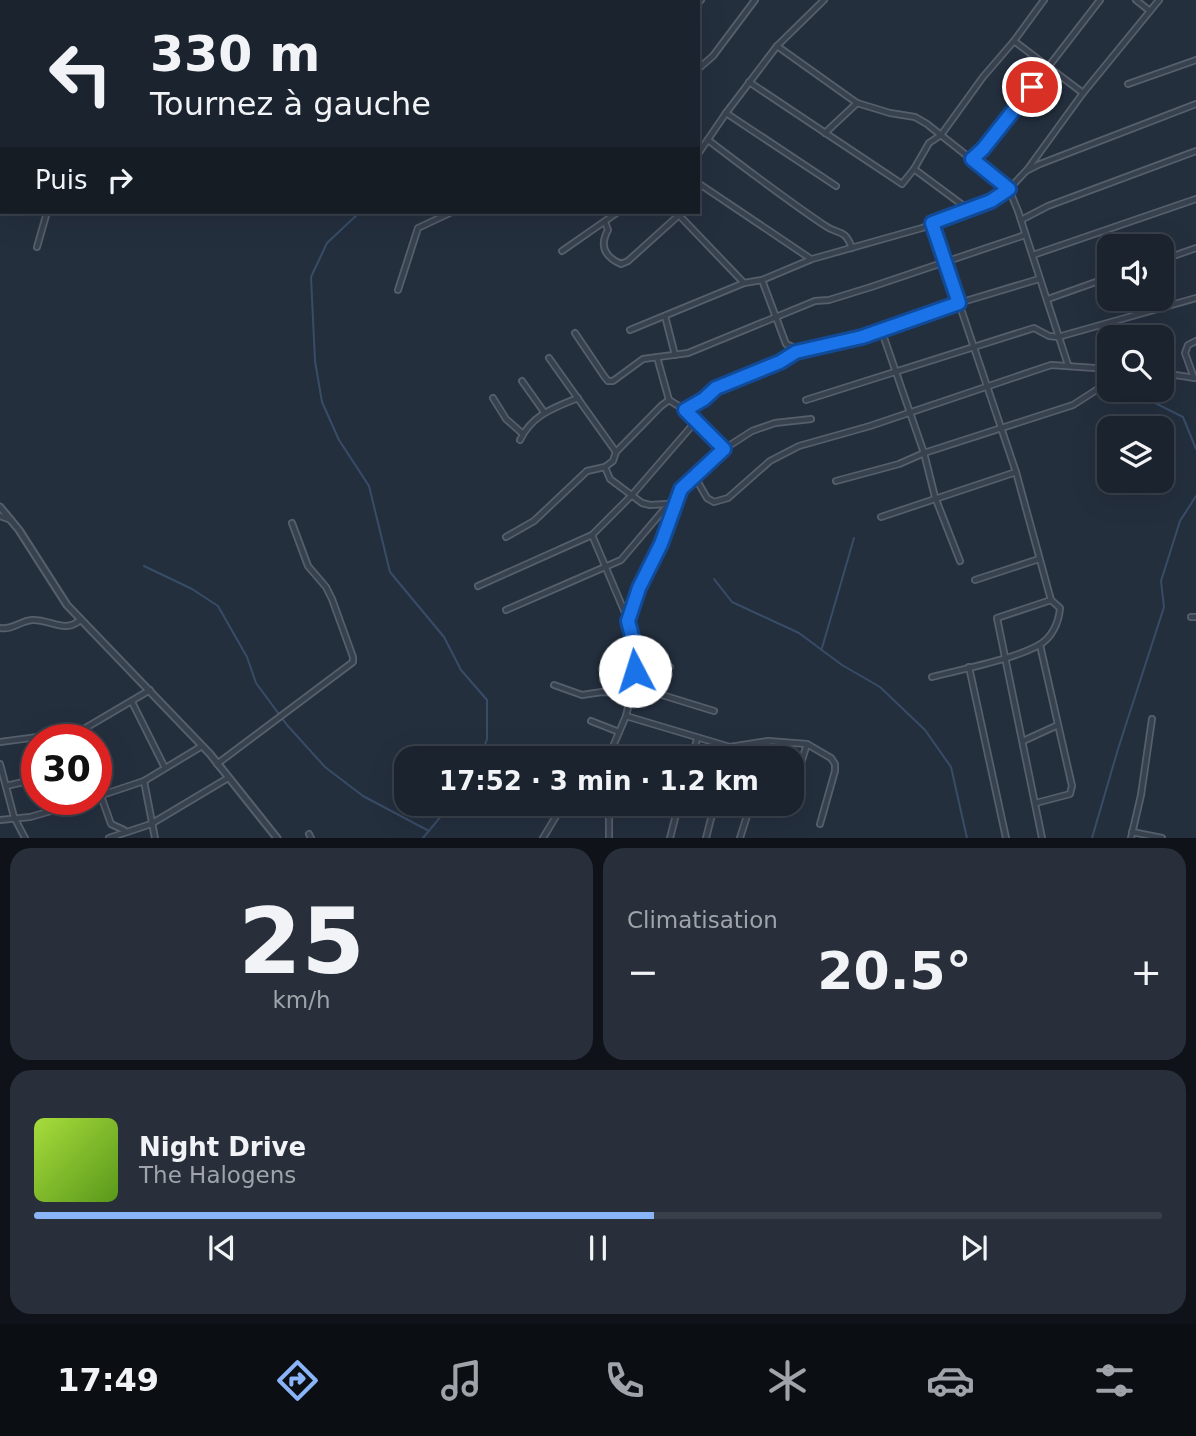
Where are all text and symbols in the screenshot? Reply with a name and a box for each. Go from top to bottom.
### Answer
text: 330 m [150,26,320,83]
icon: left [35,28,126,119]
pin [1002,57,1062,117]
icon: arrive [1013,68,1051,106]
text: Tournez à gauche [150,85,431,123]
icon: right [101,161,139,199]
text: Puis [35,165,87,195]
map controls [1097,234,1174,493]
button: sound [1097,234,1174,311]
button: search [1097,325,1174,402]
button: layers [1097,416,1174,493]
position arrow [598,634,672,708]
speed limit sign: 30 [21,724,112,815]
text: 17:52 · 3 min · 1.2 km [439,766,759,796]
text: 25 [238,889,365,994]
text: Climatisation [627,907,778,933]
text: 20.5° [817,941,972,1001]
text: − [627,950,659,994]
text: + [1130,950,1162,994]
text: km/h [272,987,331,1013]
text: Night Drive [139,1132,306,1162]
text: The Halogens [139,1162,296,1188]
icon: previous [203,1229,241,1267]
icon: pause [579,1229,617,1267]
icon: next [955,1229,993,1267]
icon: directions [273,1356,322,1405]
icon: music [437,1356,486,1405]
icon: phone [600,1356,649,1405]
icon: climate [763,1356,812,1405]
icon: car [926,1356,975,1405]
icon: filters [1090,1356,1139,1405]
text: 17:49 [57,1361,159,1399]

